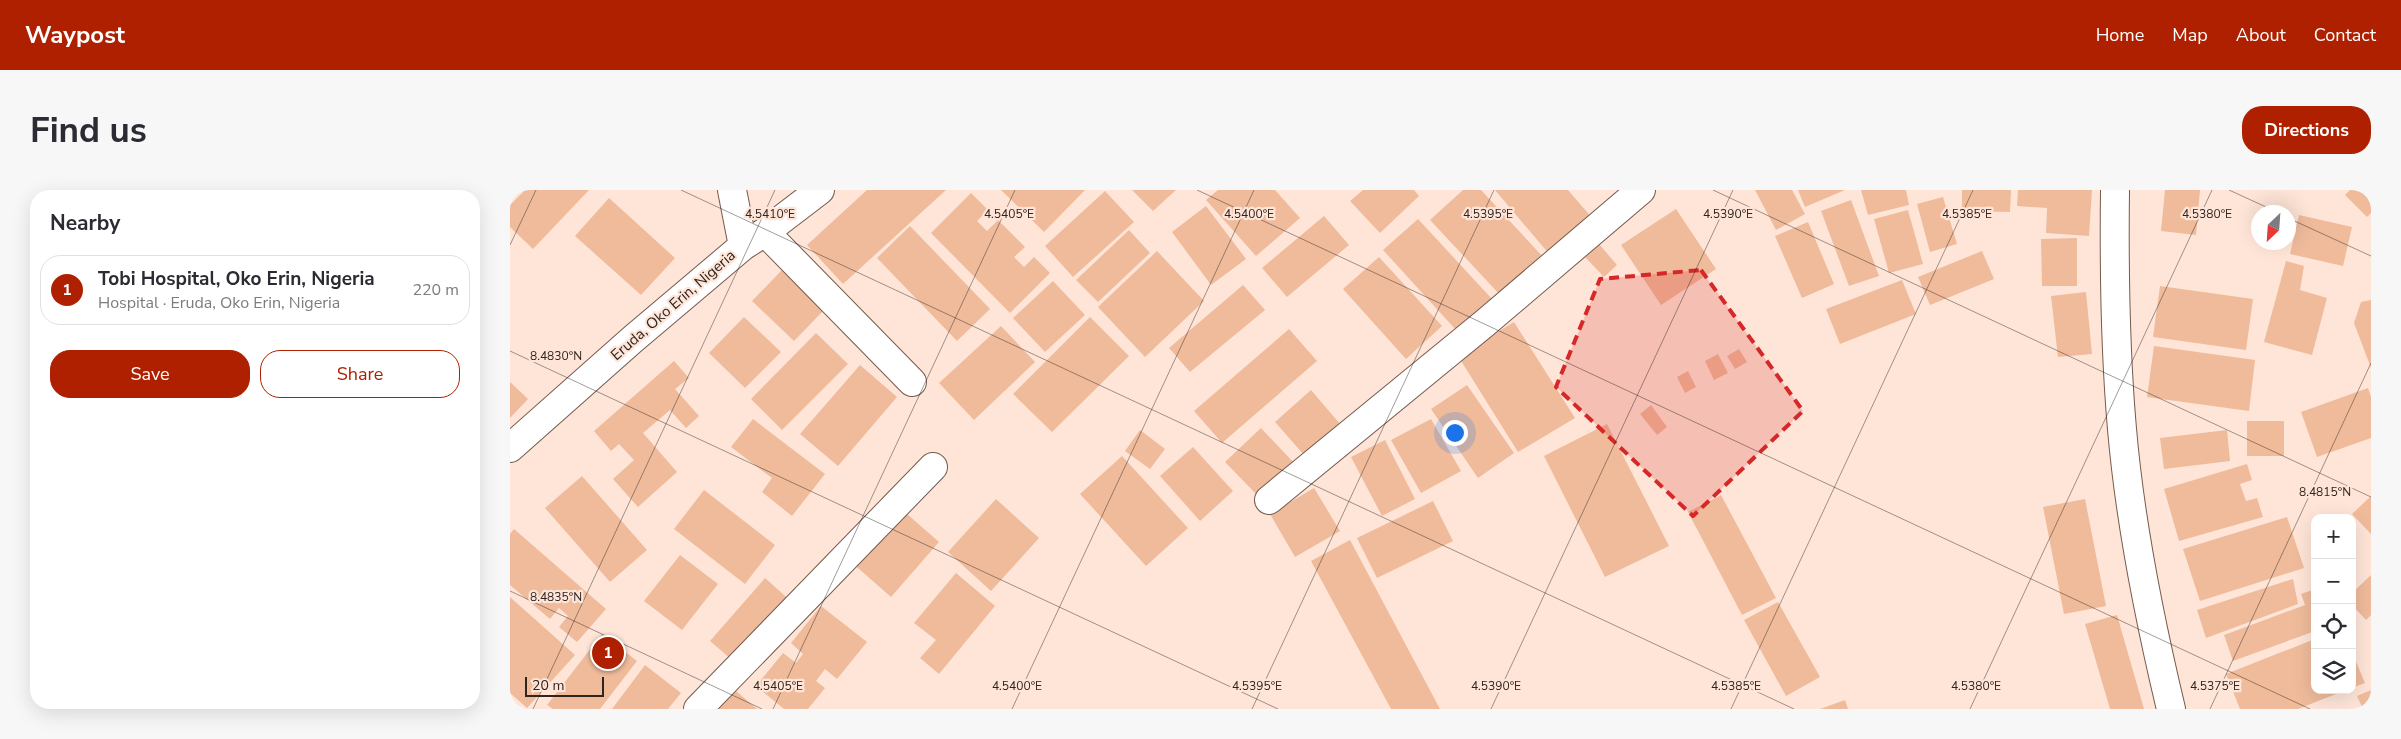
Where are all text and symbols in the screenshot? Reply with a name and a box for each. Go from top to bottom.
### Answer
text: Waypost [25,19,125,51]
text: Home [2096,23,2144,47]
text: Map [2172,23,2208,47]
text: About [2236,23,2286,47]
text: Contact [2314,23,2376,47]
button: Directions [2242,106,2371,154]
text: Find us [30,107,147,154]
north arrow [2251,205,2296,250]
text: 4.5410°E [745,206,795,222]
text: 4.5405°E [984,206,1034,222]
text: 4.5400°E [1224,206,1274,222]
text: 4.5395°E [1463,206,1513,222]
text: 4.5390°E [1703,206,1753,222]
text: 4.5385°E [1942,206,1992,222]
text: 4.5380°E [2182,206,2232,222]
text: Nearby [50,209,120,237]
street label: Eruda, Oko Erin, Nigeria [606,245,740,365]
text: Tobi Hospital, Oko Erin, Nigeria [98,266,375,292]
text: 1 [62,279,72,301]
text: 220 m [412,279,459,301]
text: Hospital · Eruda, Oko Erin, Nigeria [98,292,340,314]
text: 8.4830°N [530,348,582,364]
button: Save [50,350,250,398]
button: Share [260,350,460,398]
your location [1442,420,1468,446]
text: 8.4815°N [2299,484,2351,500]
map controls [2311,514,2356,694]
button: + [2311,514,2356,559]
button: − [2311,559,2356,604]
text: 8.4835°N [530,589,582,605]
button: locate [2311,604,2356,649]
pin: 1 [592,634,624,672]
button: layers [2311,649,2356,694]
scale bar [525,674,604,697]
text: 20 m [532,676,564,695]
text: 4.5405°E [753,678,803,694]
text: 4.5400°E [992,678,1042,694]
text: 4.5395°E [1232,678,1282,694]
text: 4.5390°E [1471,678,1521,694]
text: 4.5385°E [1711,678,1761,694]
text: 4.5380°E [1951,678,2001,694]
text: 4.5375°E [2190,678,2240,694]

